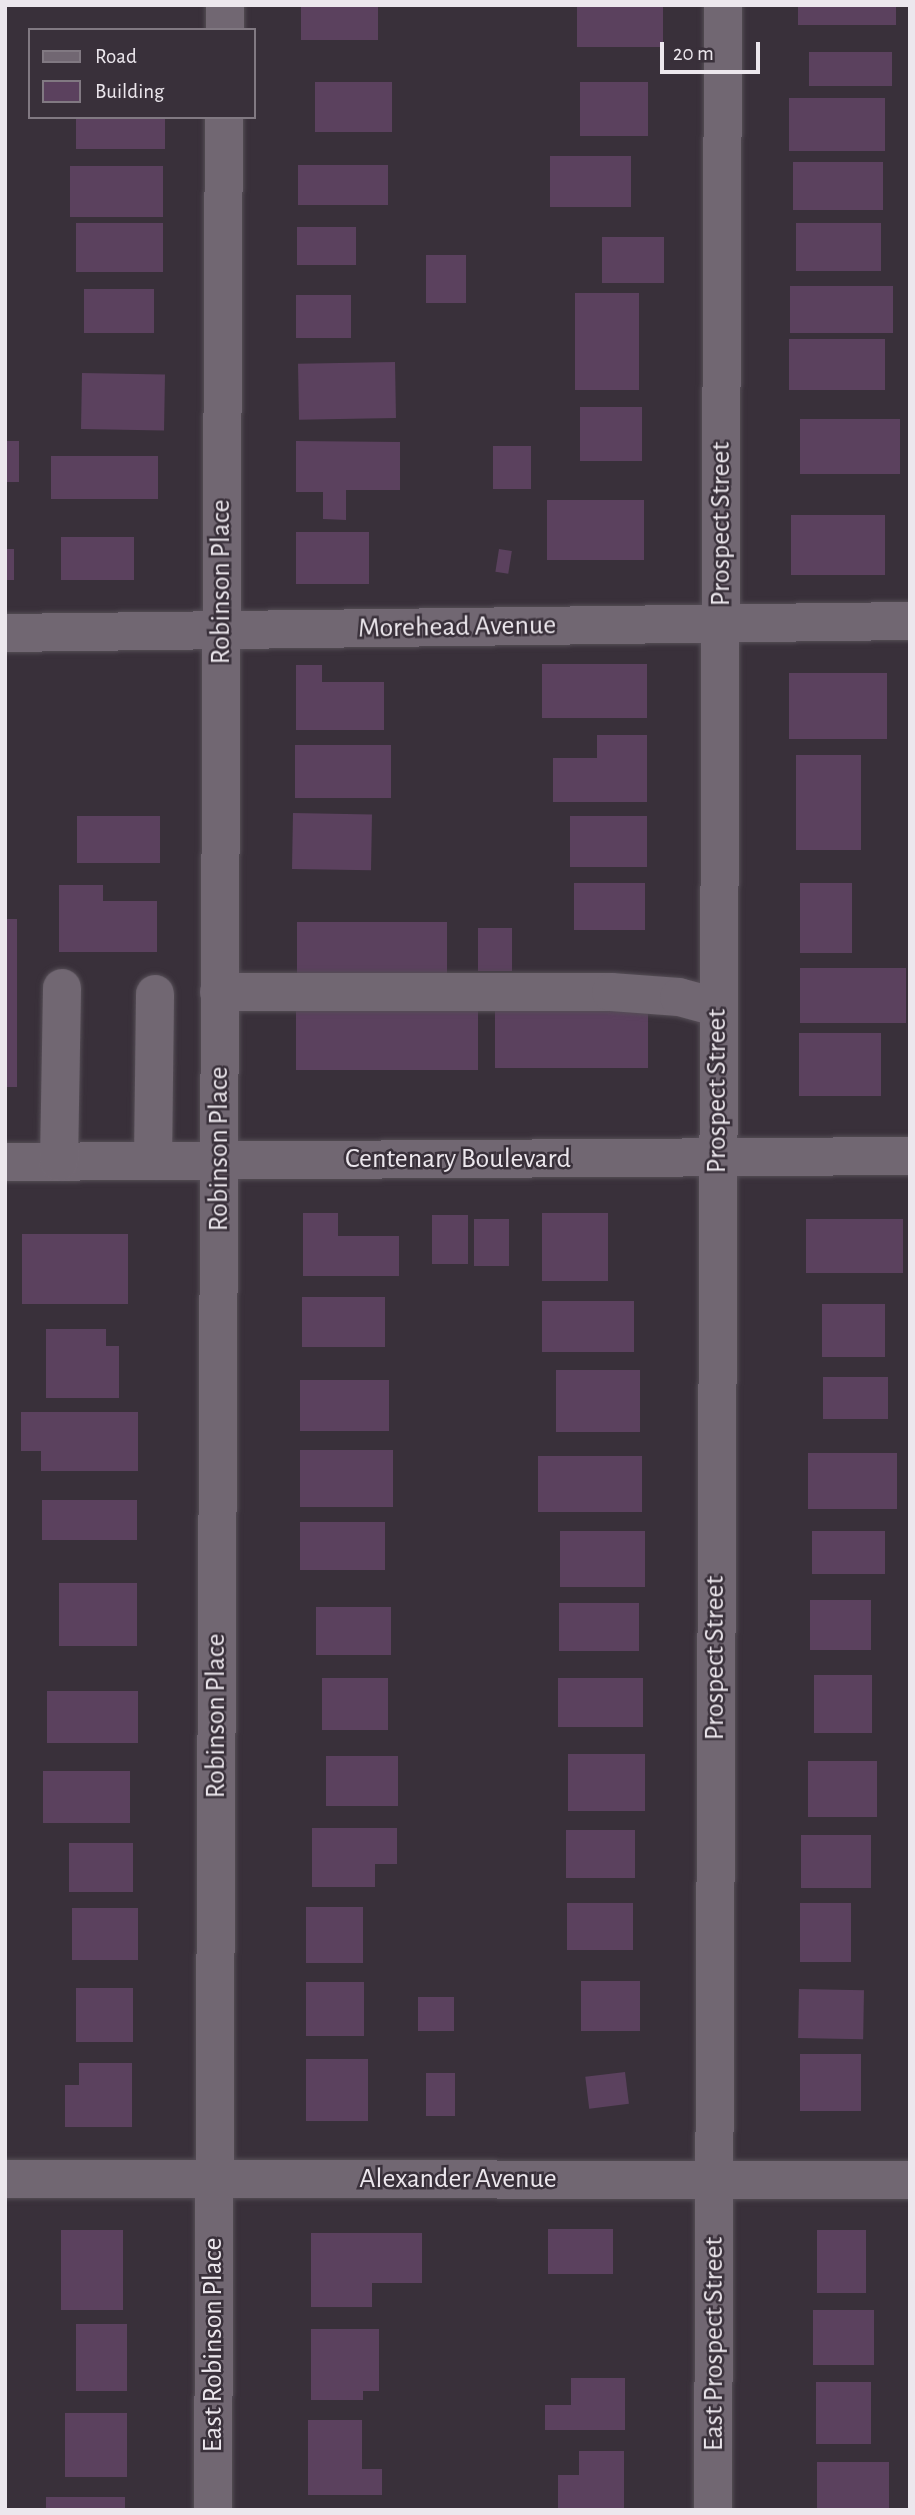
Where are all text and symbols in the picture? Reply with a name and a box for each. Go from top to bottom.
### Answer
legend [28,28,256,119]
scale bar [663,28,763,72]
text: 20 m [673,43,714,64]
text: Road [95,46,137,67]
text: Building [95,81,164,102]
street label: Prospect Street [704,442,738,606]
street label: Robinson Place [204,500,238,664]
street label: Morehead Avenue [358,608,556,646]
street label: Prospect Street [700,1009,734,1173]
street label: Robinson Place [202,1067,236,1231]
street label: Centenary Boulevard [345,1142,571,1176]
street label: Prospect Street [698,1576,732,1740]
street label: Robinson Place [199,1634,233,1798]
street label: Alexander Avenue [359,2162,557,2196]
street label: East Prospect Street [697,2237,731,2451]
street label: East Robinson Place [196,2238,230,2452]

